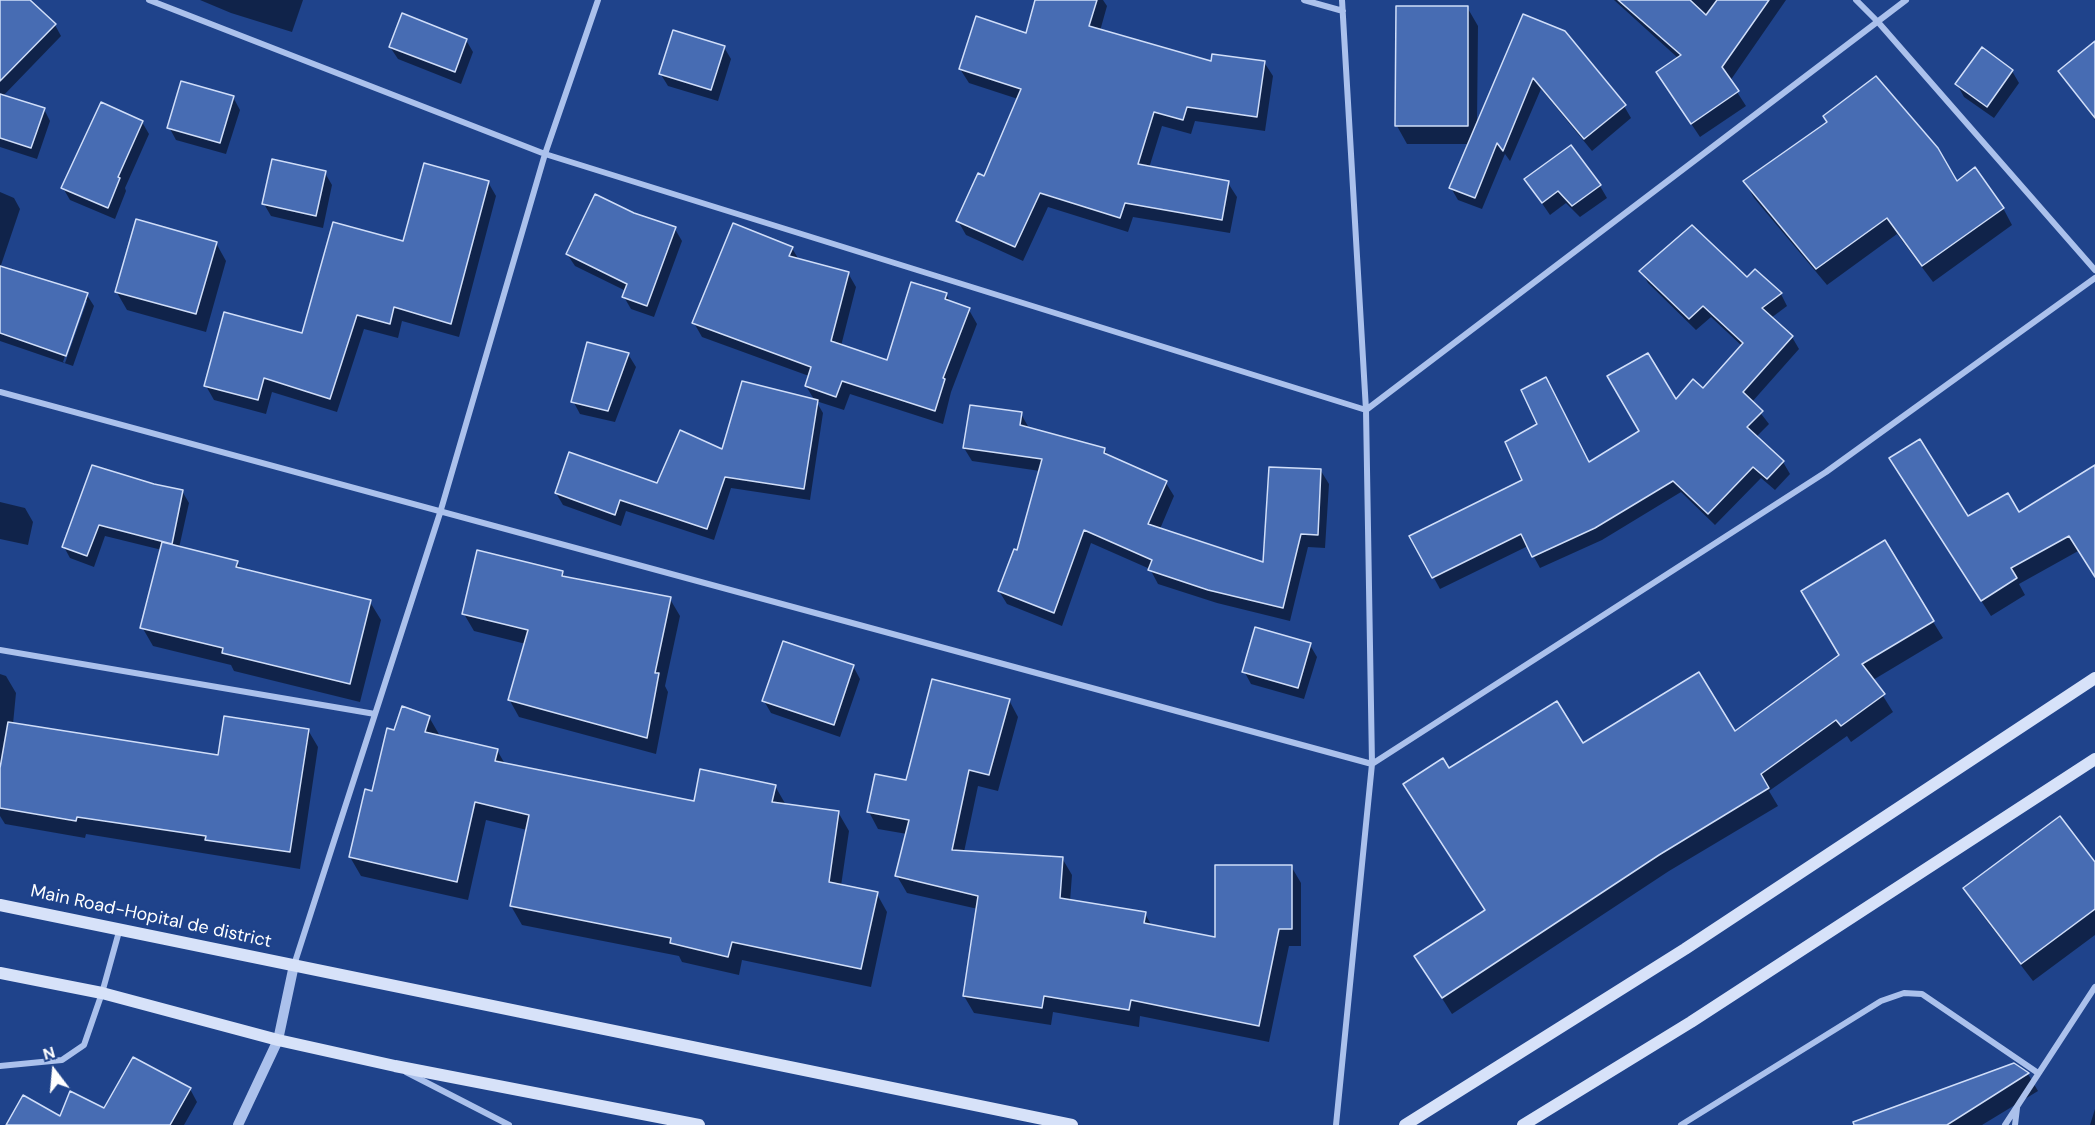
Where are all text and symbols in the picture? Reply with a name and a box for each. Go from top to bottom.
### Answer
street label: Main Road-Hopital de district [29,881,273,953]
north arrow [24,1041,84,1101]
text: N [40,1042,57,1065]

